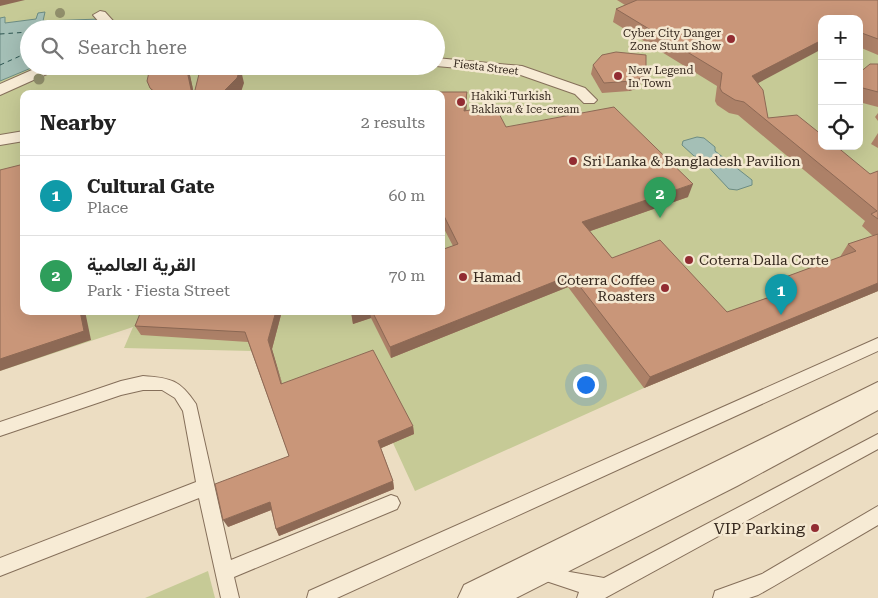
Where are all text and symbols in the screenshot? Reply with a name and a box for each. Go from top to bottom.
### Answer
map controls [818,15,863,150]
button: + [818,15,863,60]
search box [20,20,445,75]
place label: Cyber City Danger Zone Stunt Show [623,27,722,53]
marker: Cyber City Danger Zone Stunt Show [725,33,737,45]
icon: search [38,34,66,62]
text: Search here [78,36,187,59]
street label: Fiesta Street [453,57,519,78]
button: − [818,60,863,105]
place label: New Legend In Town [628,64,694,90]
marker: New Legend In Town [612,70,624,82]
place label: Hakiki Turkish Baklava & Ice-cream [471,90,580,116]
marker: Hakiki Turkish Baklava & Ice-cream [455,96,467,108]
button: locate [818,105,863,150]
text: Nearby [40,111,116,135]
text: 2 results [361,113,425,132]
place label: Sri Lanka & Bangladesh Pavilion [583,153,801,169]
marker: Sri Lanka & Bangladesh Pavilion [567,155,579,167]
text: Cultural Gate [87,175,215,198]
pin: 2 [644,177,676,218]
text: 1 [52,186,60,205]
text: 60 m [388,186,425,205]
text: Place [87,198,128,217]
place label: Coterra Dalla Corte [699,252,829,268]
text: القرية العالمية [87,253,196,276]
marker: Coterra Dalla Corte [683,254,695,266]
text: 2 [52,266,60,285]
text: 70 m [388,266,425,285]
place label: Hamad [473,269,521,285]
marker: Hamad [457,271,469,283]
place label: Coterra Coffee Roasters [557,272,655,304]
pin: 1 [765,274,797,315]
text: Park · Fiesta Street [87,281,230,300]
marker: Coterra Coffee Roasters [659,282,671,294]
your location [573,372,599,398]
place label: VIP Parking [714,519,806,538]
marker: VIP Parking [809,522,821,534]

